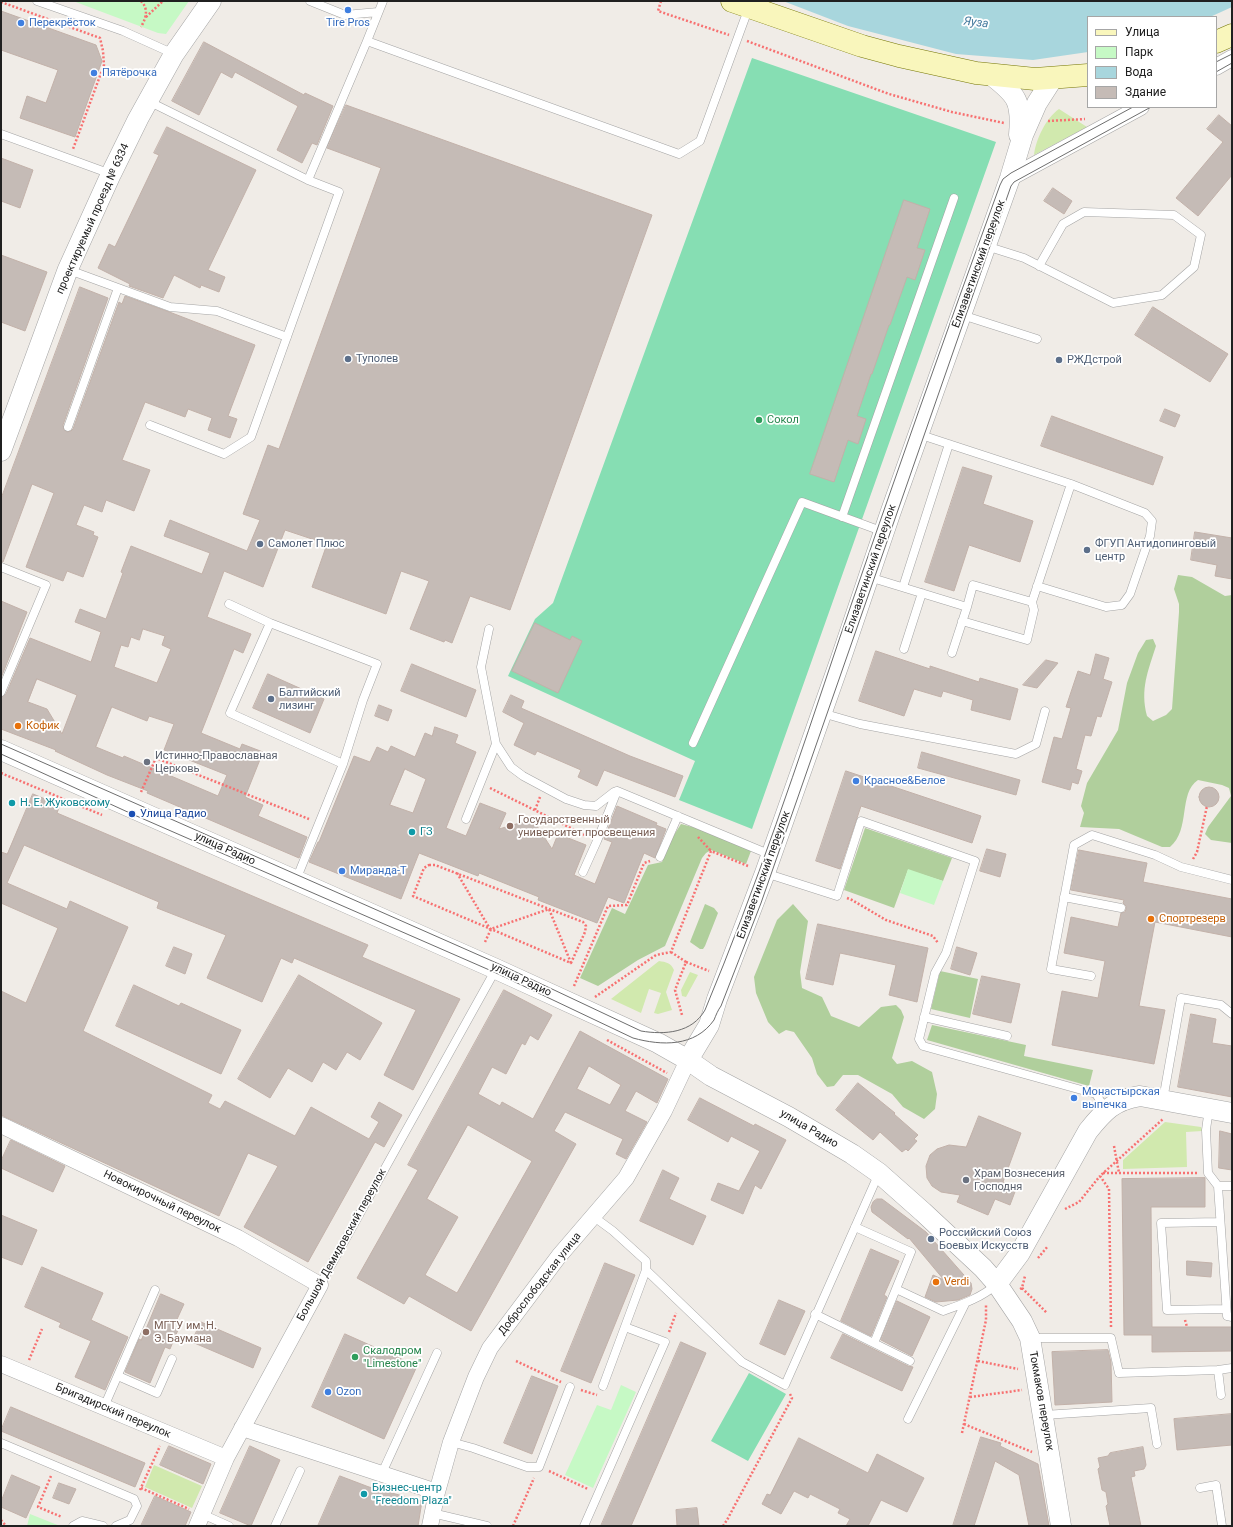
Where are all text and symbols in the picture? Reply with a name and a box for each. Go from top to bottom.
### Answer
marker: Tire Pros [343,5,353,15]
water label: Яуза [963,14,989,32]
place label: Перекрёсток [29,16,96,30]
place label: Tire Pros [326,16,370,30]
legend [1087,16,1217,108]
marker: Перекрёсток [16,18,26,28]
text: Улица [1125,25,1160,39]
text: Парк [1125,45,1153,59]
text: Вода [1125,65,1153,79]
place label: Пятёрочка [102,66,157,80]
marker: Пятёрочка [89,68,99,78]
text: Здание [1125,85,1166,99]
street label: проектируемый проезд № 6334 [54,142,132,296]
street label: Елизаветинский переулок [950,198,1008,330]
place label: Туполев [356,352,398,366]
place label: РЖДстрой [1067,353,1122,367]
marker: Туполев [343,354,353,364]
marker: РЖДстрой [1054,355,1064,365]
place label: Сокол [767,413,799,427]
marker: Сокол [754,415,764,425]
street label: Елизаветинский переулок [843,503,899,635]
place label: Самолет Плюс [268,537,345,551]
place label: ФГУП Антидопинговый центр [1095,537,1216,563]
marker: Самолет Плюс [255,539,265,549]
marker: ФГУП Антидопинговый центр [1082,545,1092,555]
place label: Балтийский лизинг [279,686,341,712]
marker: Балтийский лизинг [266,694,276,704]
place label: Кофик [26,719,59,733]
marker: Кофик [13,721,23,731]
place label: Истинно-Православная Церковь [155,749,278,775]
marker: Истинно-Православная Церковь [142,757,152,767]
place label: Красное&Белое [864,774,945,788]
marker: Красное&Белое [851,776,861,786]
place label: Н. Е. Жуковскому [20,796,110,810]
marker: Н. Е. Жуковскому [7,798,17,808]
place label: Улица Радио [140,807,207,821]
marker: Улица Радио [127,809,137,819]
street label: Елизаветинский переулок [735,809,793,941]
place label: Государственный университет просвещения [518,813,655,839]
marker: Государственный университет просвещения [505,821,515,831]
place label: ГЗ [420,825,433,839]
marker: ГЗ [407,827,417,837]
street label: улица Радио [193,830,257,868]
place label: Миранда-Т [350,864,407,878]
marker: Миранда-Т [337,866,347,876]
place label: Спортрезерв [1159,912,1226,926]
marker: Спортрезерв [1146,914,1156,924]
street label: улица Радио [489,960,553,1000]
place label: Монастырская выпечка [1082,1085,1160,1111]
marker: Монастырская выпечка [1069,1093,1079,1103]
street label: улица Радио [778,1107,840,1151]
street label: Большой Демидовский переулок [294,1166,390,1324]
place label: Храм Вознесения Господня [974,1167,1065,1193]
street label: Новокирочный переулок [101,1168,223,1236]
marker: Храм Вознесения Господня [961,1175,971,1185]
place label: Российский Союз Боевых Искусств [939,1226,1031,1252]
street label: Доброслободская улица [496,1230,584,1338]
marker: Российский Союз Боевых Искусств [926,1234,936,1244]
place label: Verdi [944,1275,969,1289]
marker: Verdi [931,1277,941,1287]
place label: МГТУ им. Н. Э. Баумана [154,1319,217,1345]
marker: МГТУ им. Н. Э. Баумана [141,1327,151,1337]
place label: Скалодром "Limestone" [363,1344,422,1370]
street label: Токмаков переулок [1026,1350,1056,1452]
marker: Скалодром "Limestone" [350,1352,360,1362]
street label: Бригадирский переулок [53,1381,173,1441]
place label: Ozon [336,1385,361,1399]
marker: Ozon [323,1387,333,1397]
place label: Бизнес-центр "Freedom Plaza" [372,1481,452,1507]
marker: Бизнес-центр "Freedom Plaza" [359,1489,369,1499]

